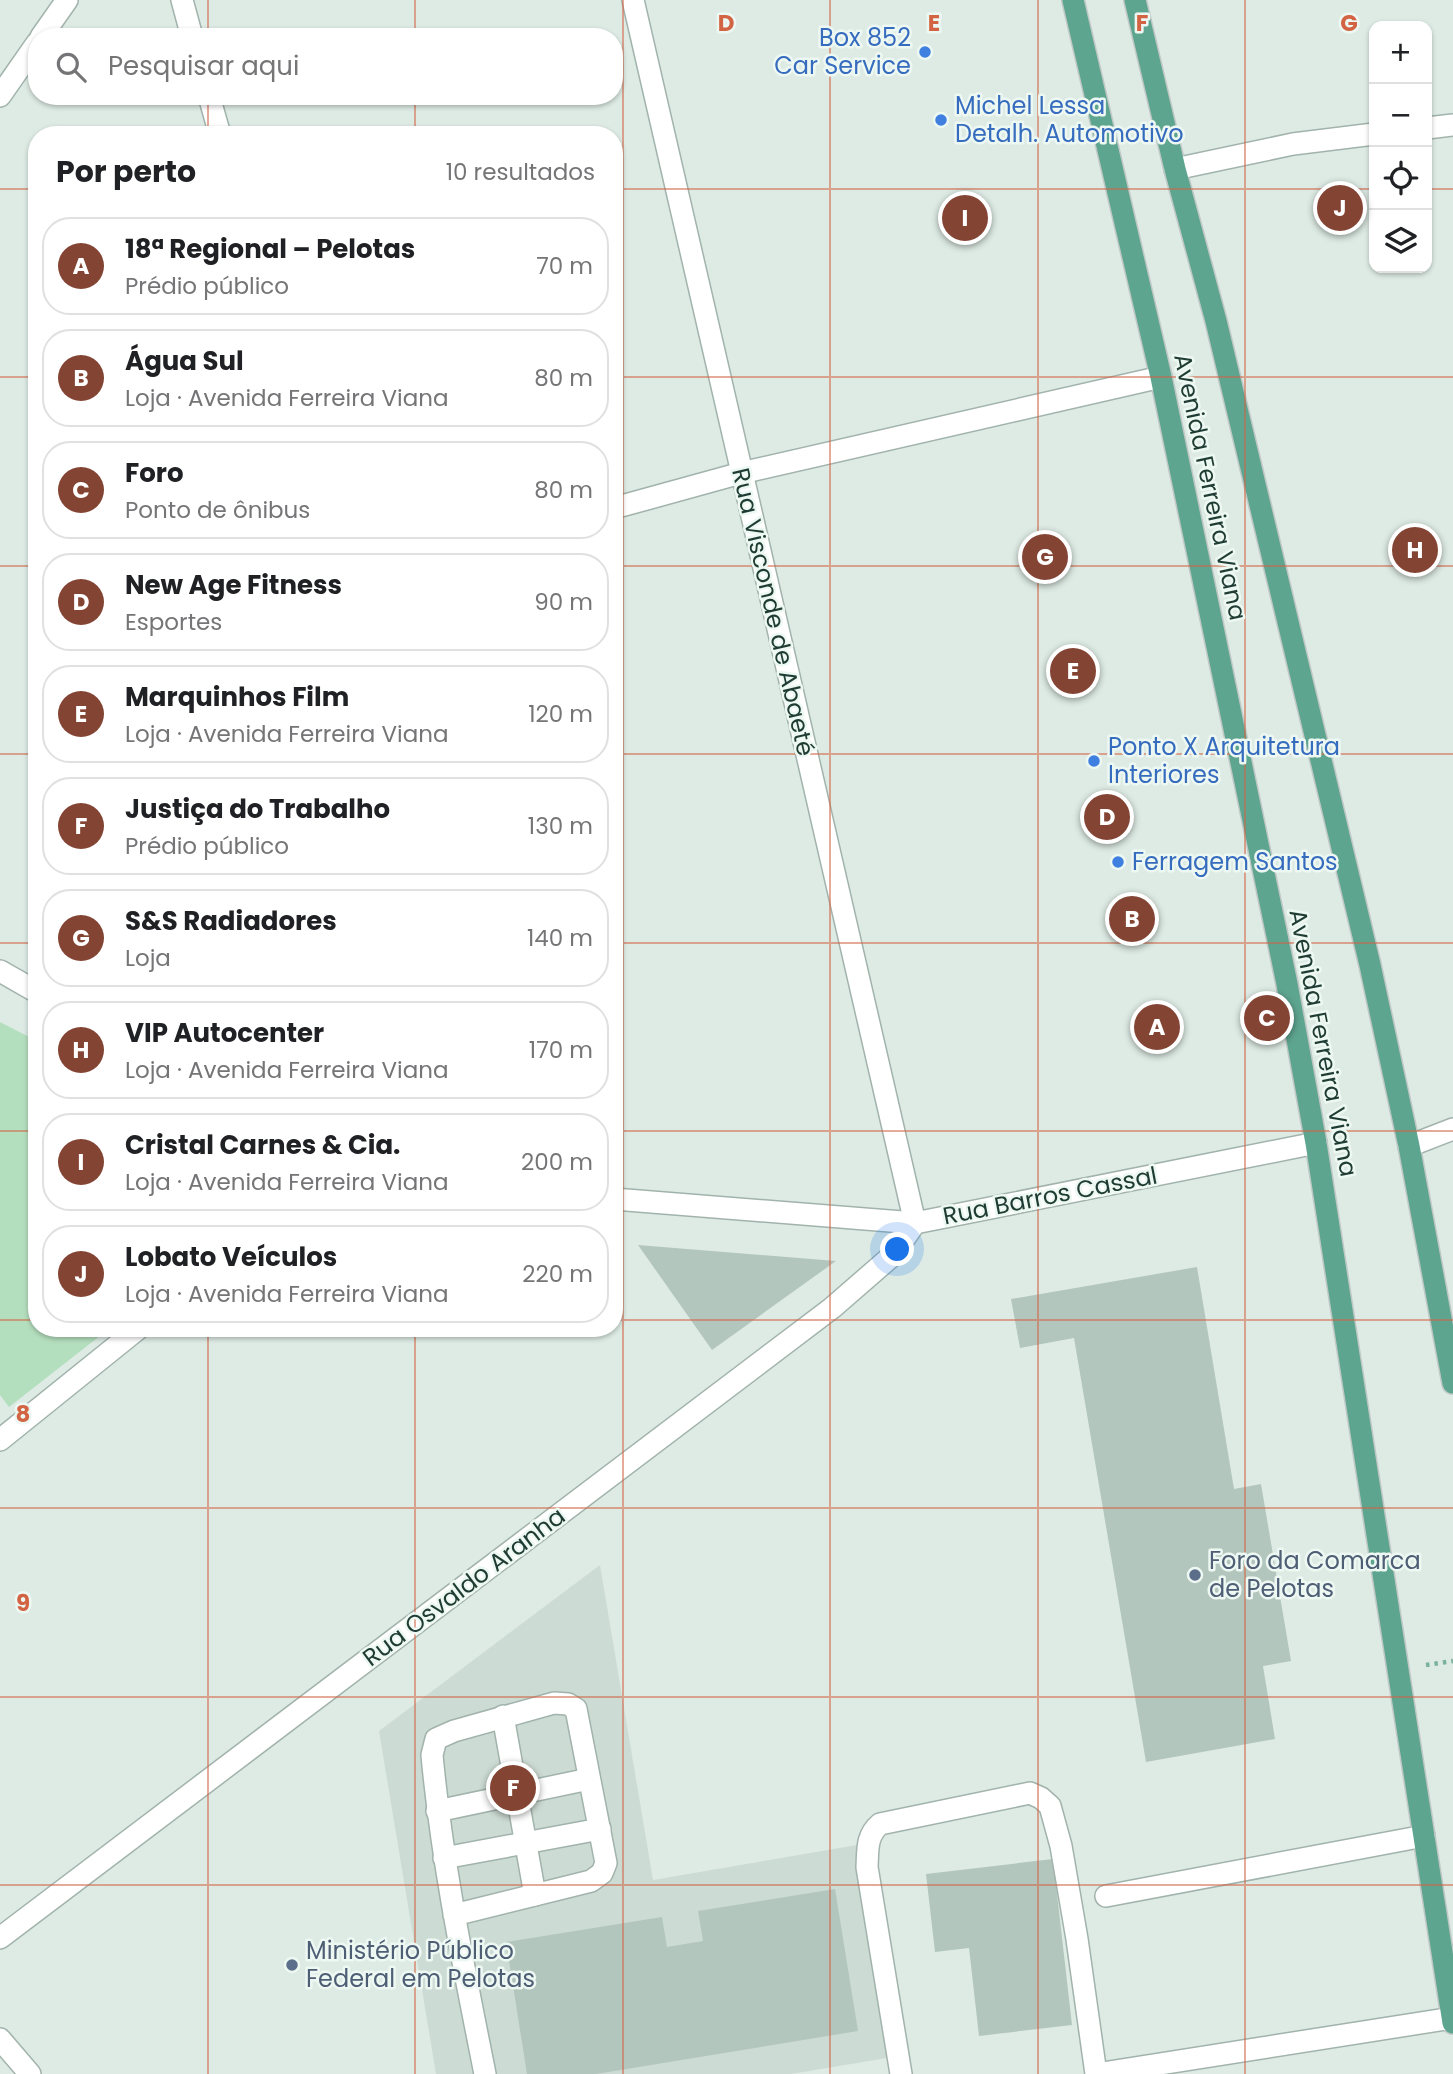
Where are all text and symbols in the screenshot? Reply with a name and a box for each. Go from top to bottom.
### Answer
text: D [718,7,734,39]
text: E [928,7,940,39]
text: F [1136,7,1148,39]
text: G [1340,7,1358,39]
place label: Box 852 Car Service [774,21,911,82]
map controls [1369,21,1432,273]
button: + [1369,21,1432,84]
search box [28,28,623,105]
marker: Box 852 Car Service [917,44,933,60]
icon: search [52,48,90,86]
text: Pesquisar aqui [108,48,299,84]
button: − [1369,84,1432,147]
place label: Michel Lessa Detalh. Automotivo [955,89,1184,150]
marker: Michel Lessa Detalh. Automotivo [933,112,949,128]
button: locate [1369,147,1432,210]
text: Por perto [56,150,196,193]
text: 10 resultados [446,156,595,188]
pin: J [1317,182,1363,234]
pin: I [942,192,988,244]
button: layers [1369,210,1432,273]
text: 18ª Regional – Pelotas [125,231,415,267]
text: A [73,250,89,282]
text: 70 m [536,250,593,282]
text: Prédio público [125,270,289,302]
text: Água Sul [125,343,244,379]
street label: Avenida Ferreira Viana [1166,351,1255,623]
text: B [73,362,89,394]
text: 80 m [534,362,593,394]
text: Loja · Avenida Ferreira Viana [125,382,449,414]
text: Foro [125,455,183,491]
street label: Rua Visconde de Abaeté [724,465,823,759]
text: C [72,474,90,506]
text: 80 m [534,474,593,506]
text: Ponto de ônibus [125,494,310,526]
pin: H [1392,524,1438,576]
pin: G [1022,531,1068,583]
text: New Age Fitness [125,567,342,603]
text: D [73,586,89,618]
text: 90 m [534,586,593,618]
text: Esportes [125,606,222,638]
pin: E [1050,645,1096,697]
text: Marquinhos Film [125,679,349,715]
text: E [75,698,87,730]
text: 120 m [528,698,593,730]
text: Loja · Avenida Ferreira Viana [125,718,449,750]
place label: Ponto X Arquitetura Interiores [1108,730,1340,791]
marker: Ponto X Arquitetura Interiores [1086,753,1102,769]
text: Justiça do Trabalho [125,791,390,827]
pin: D [1084,791,1130,843]
text: F [75,810,87,842]
text: 130 m [528,810,593,842]
text: Prédio público [125,830,289,862]
place label: Ferragem Santos [1132,845,1338,878]
marker: Ferragem Santos [1110,854,1126,870]
pin: B [1109,893,1155,945]
text: S&S Radiadores [125,903,337,939]
street label: Avenida Ferreira Viana [1281,906,1366,1179]
text: G [72,922,90,954]
text: 140 m [527,922,593,954]
text: Loja [125,942,171,974]
pin: C [1244,992,1290,1044]
pin: A [1134,1001,1180,1053]
text: VIP Autocenter [125,1015,324,1051]
text: H [73,1034,89,1066]
text: 170 m [529,1034,593,1066]
text: Loja · Avenida Ferreira Viana [125,1054,449,1086]
text: Cristal Carnes & Cia. [125,1127,400,1163]
text: I [78,1146,84,1178]
text: 200 m [521,1146,593,1178]
street label: Rua Barros Cassal [940,1159,1160,1232]
text: Loja · Avenida Ferreira Viana [125,1166,449,1198]
your location [880,1232,914,1266]
text: Lobato Veículos [125,1239,337,1275]
text: J [74,1258,88,1290]
text: 220 m [522,1258,593,1290]
text: Loja · Avenida Ferreira Viana [125,1278,449,1310]
text: 8 [16,1398,30,1430]
street label: Rua Osvaldo Aranha [356,1499,572,1674]
place label: Foro da Comarca de Pelotas [1209,1544,1421,1605]
marker: Foro da Comarca de Pelotas [1187,1567,1203,1583]
text: 9 [16,1587,30,1619]
pin: F [490,1762,536,1814]
place label: Ministério Público Federal em Pelotas [306,1934,535,1995]
marker: Ministério Público Federal em Pelotas [284,1957,300,1973]

